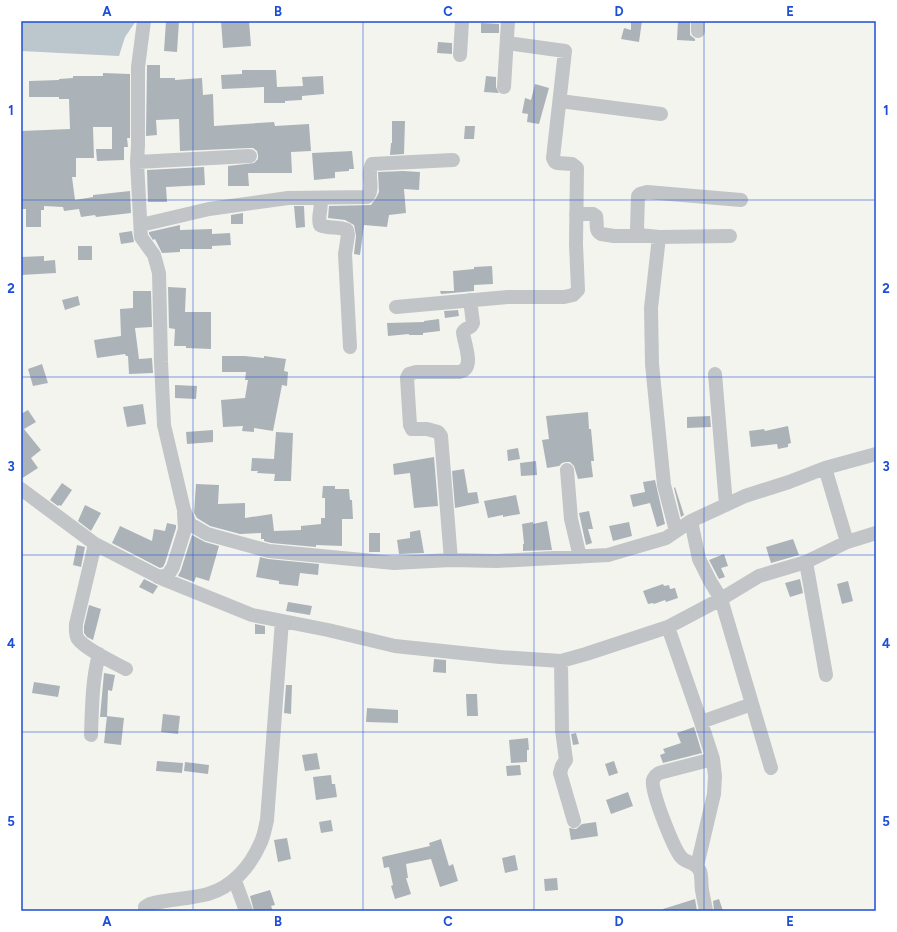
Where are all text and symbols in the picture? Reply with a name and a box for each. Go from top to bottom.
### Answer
text: A [102,4,112,19]
text: B [274,4,282,19]
text: C [443,4,453,19]
text: D [614,4,624,19]
text: E [786,4,794,19]
text: 1 [8,103,14,118]
text: 1 [883,103,889,118]
text: 2 [7,281,15,296]
text: 2 [882,281,890,296]
text: 3 [7,459,15,474]
text: 3 [882,459,890,474]
text: 4 [7,636,15,651]
text: 4 [882,636,890,651]
text: 5 [7,814,15,829]
text: 5 [882,814,890,829]
text: A [102,914,112,929]
text: B [274,914,282,929]
text: C [443,914,453,929]
text: D [614,914,624,929]
text: E [786,914,794,929]

